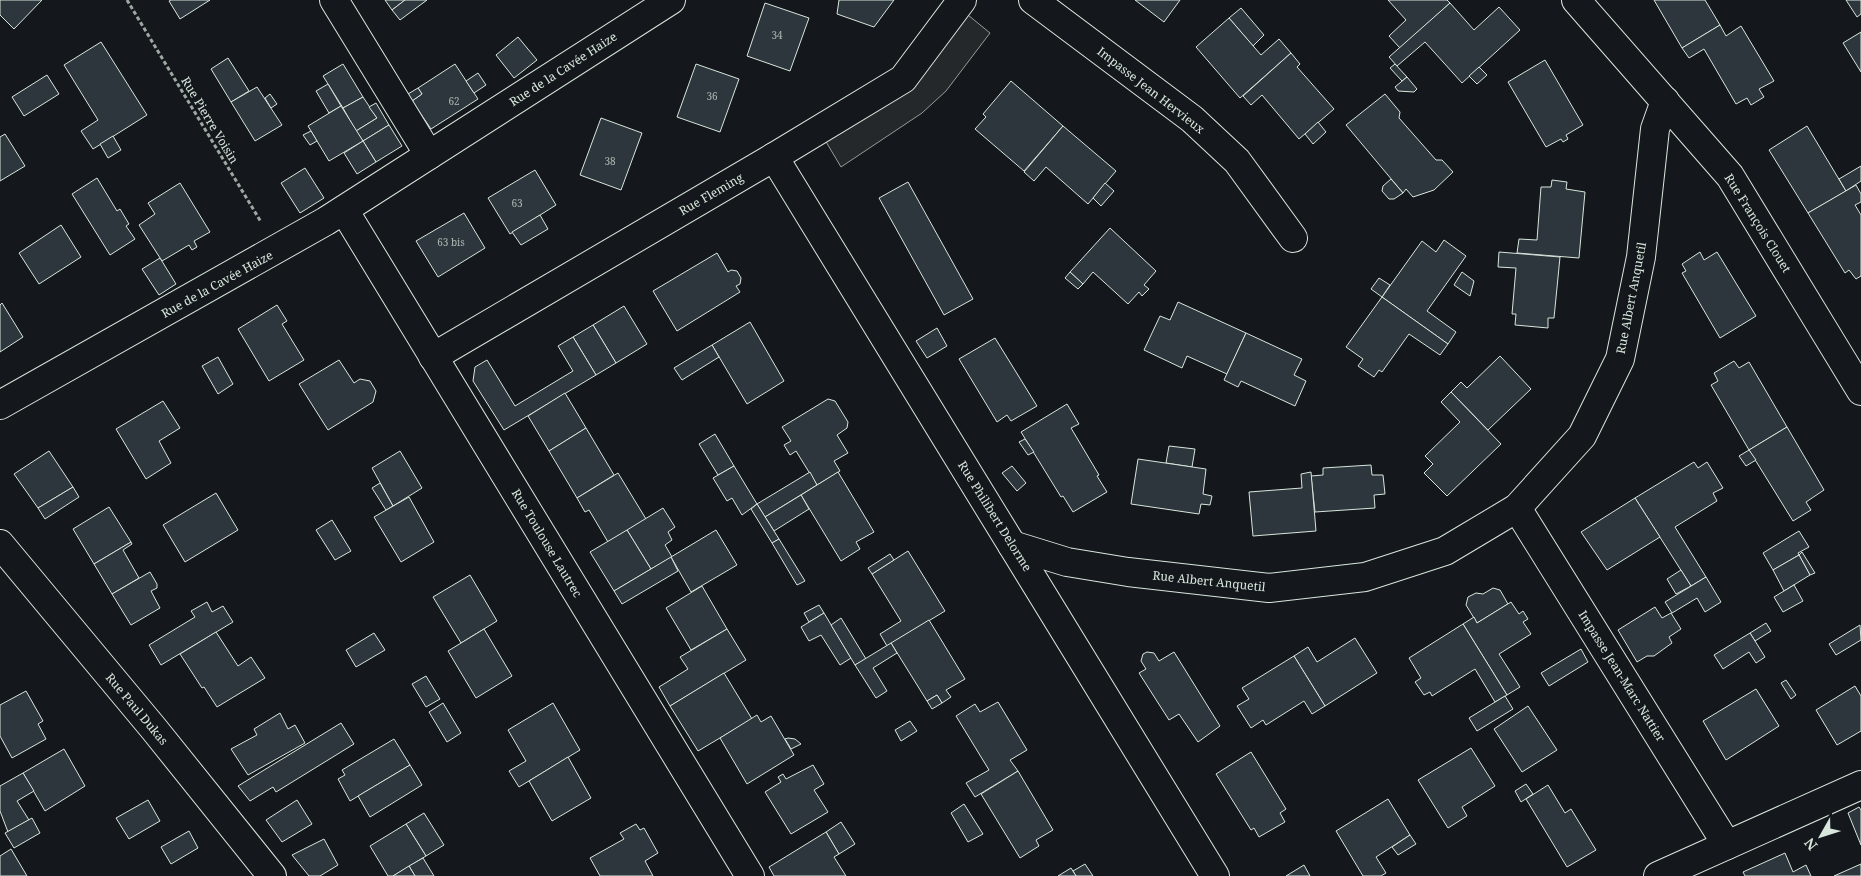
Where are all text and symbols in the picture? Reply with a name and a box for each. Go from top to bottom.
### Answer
street label: Rue de la Cavée Haize [506,28,620,110]
house number: 34 [771,28,783,42]
street label: Impasse Jean Hervieux [1094,43,1208,137]
street label: Rue Pierre Voisin [177,73,243,167]
house number: 36 [706,89,718,103]
house number: 62 [448,94,460,108]
house number: 38 [604,154,616,168]
street label: Rue Fleming [676,168,747,219]
street label: Rue François Clouet [1721,170,1795,276]
house number: 63 [511,196,523,210]
house number: 63 bis [437,235,465,249]
street label: Rue Albert Anquetil [1612,240,1650,355]
street label: Rue de la Cavée Haize [158,246,276,322]
street label: Rue Philibert Delorme [954,458,1036,574]
street label: Rue Toulouse Lautrec [508,486,586,600]
street label: Rue Albert Anquetil [1152,567,1267,595]
street label: Impasse Jean-Marc Nattier [1574,607,1670,745]
street label: Rue Paul Dukas [102,669,172,749]
north arrow [1796,811,1846,861]
text: N [1800,834,1821,855]

